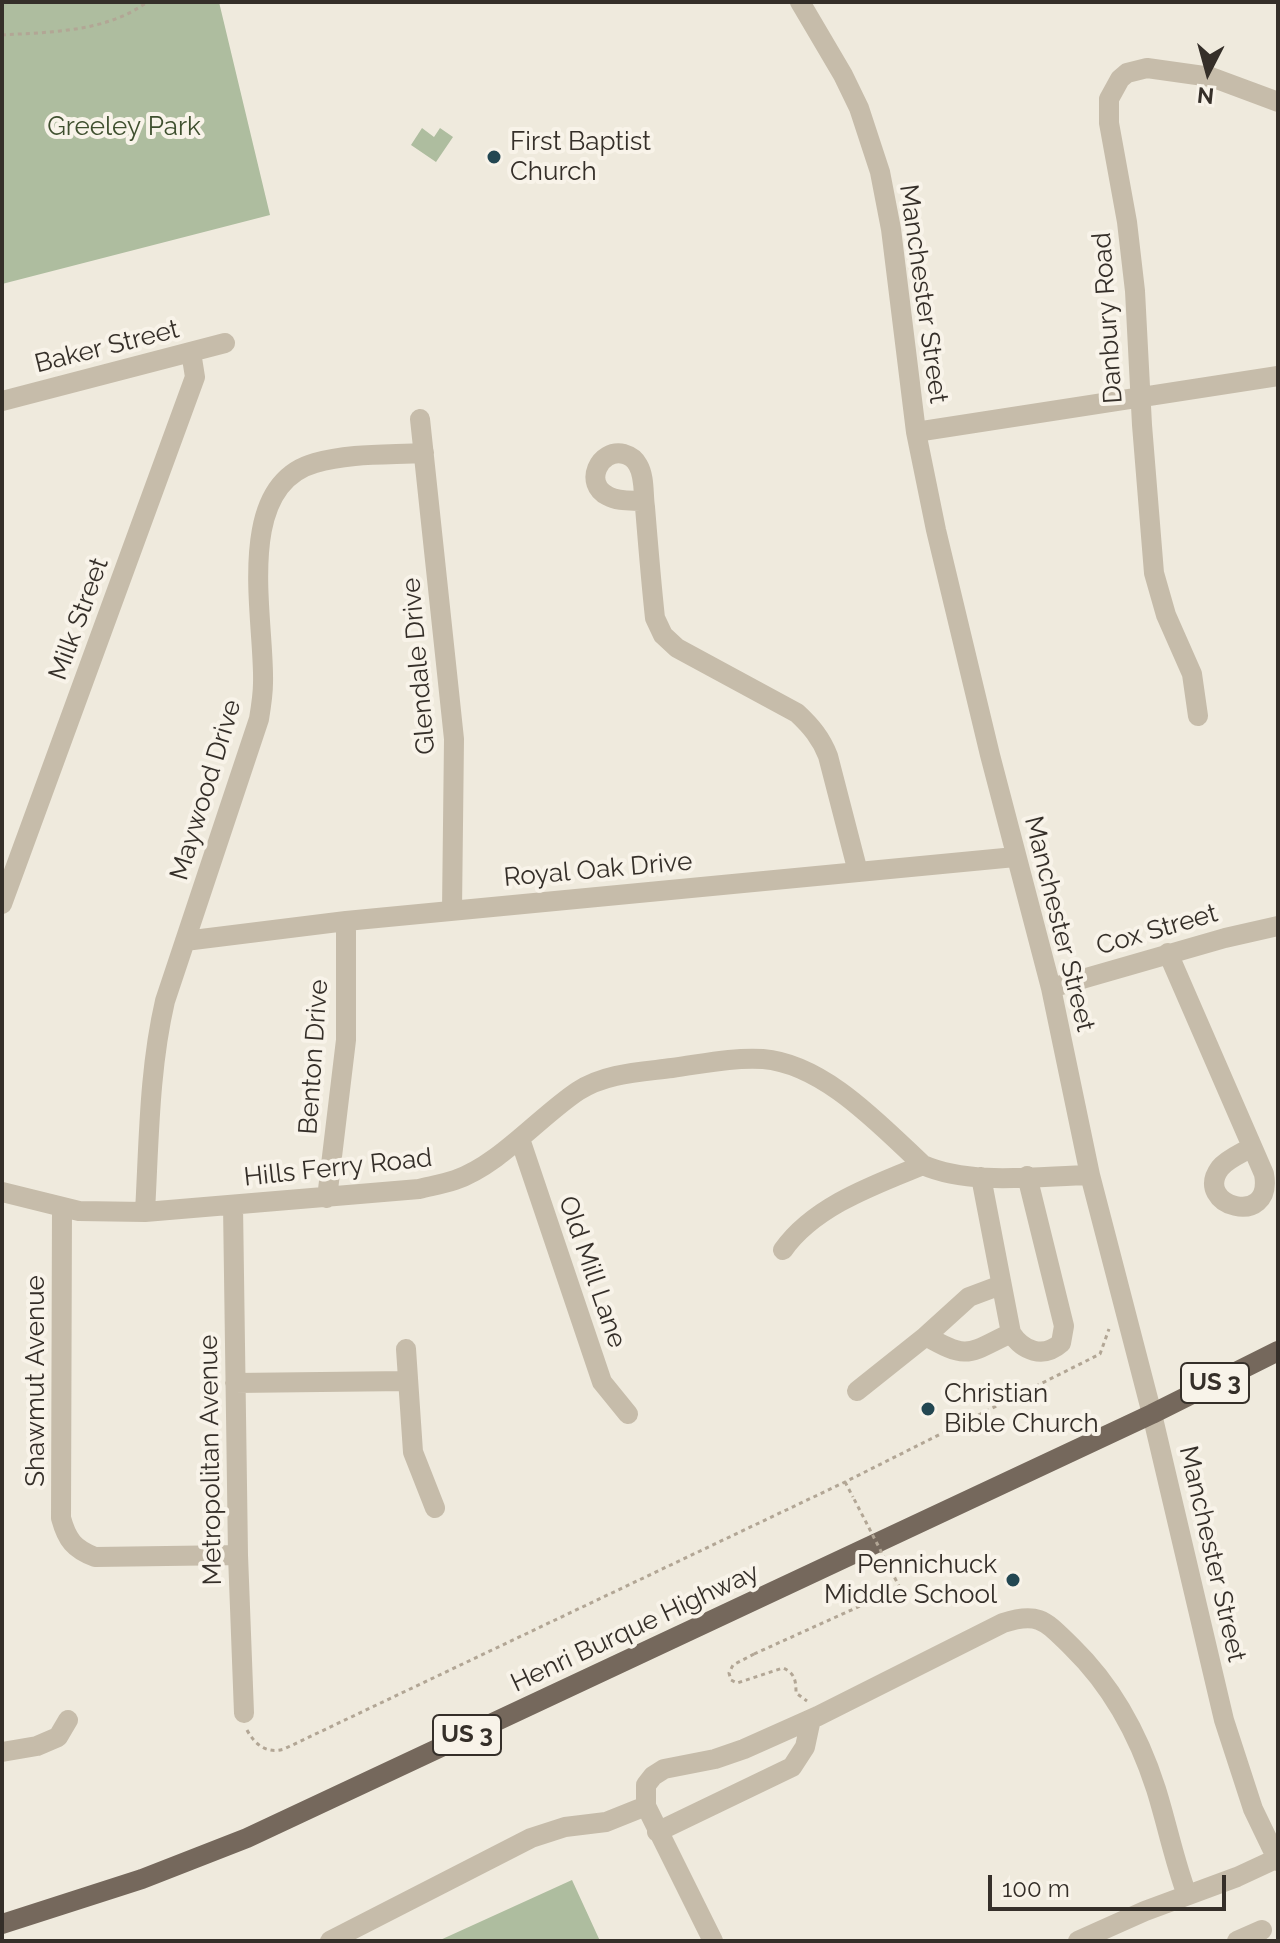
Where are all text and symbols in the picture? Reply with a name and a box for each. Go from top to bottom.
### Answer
north arrow [1168,32,1248,112]
text: N [1196,82,1215,110]
park label: Greeley Park [47,111,201,143]
place label: First Baptist Church [510,126,651,188]
marker: First Baptist Church [485,148,503,166]
street label: Manchester Street [892,182,954,406]
street label: Danbury Road [1086,231,1130,405]
street label: Baker Street [32,314,182,380]
street label: Milk Street [42,554,116,684]
street label: Glendale Drive [396,576,442,756]
street label: Maywood Drive [164,696,248,884]
street label: Manchester Street [1017,813,1101,1035]
street label: Royal Oak Drive [502,846,694,894]
street label: Cox Street [1093,898,1221,962]
street label: Benton Drive [293,978,335,1136]
street label: Hills Ferry Road [242,1143,434,1193]
street label: Old Mill Lane [551,1192,633,1352]
street label: Shawmut Avenue [20,1275,52,1487]
street label: Metropolitan Avenue [193,1334,229,1586]
road number: US 3 [1181,1363,1249,1403]
place label: Christian Bible Church [944,1378,1099,1440]
marker: Christian Bible Church [919,1400,937,1418]
street label: Manchester Street [1172,1443,1252,1665]
place label: Pennichuck Middle School [824,1549,997,1610]
street label: Henri Burque Highway [506,1557,764,1699]
marker: Pennichuck Middle School [1004,1571,1022,1589]
road number: US 3 [433,1715,501,1755]
scale bar [992,1859,1230,1909]
text: 100 m [1002,1874,1070,1903]

